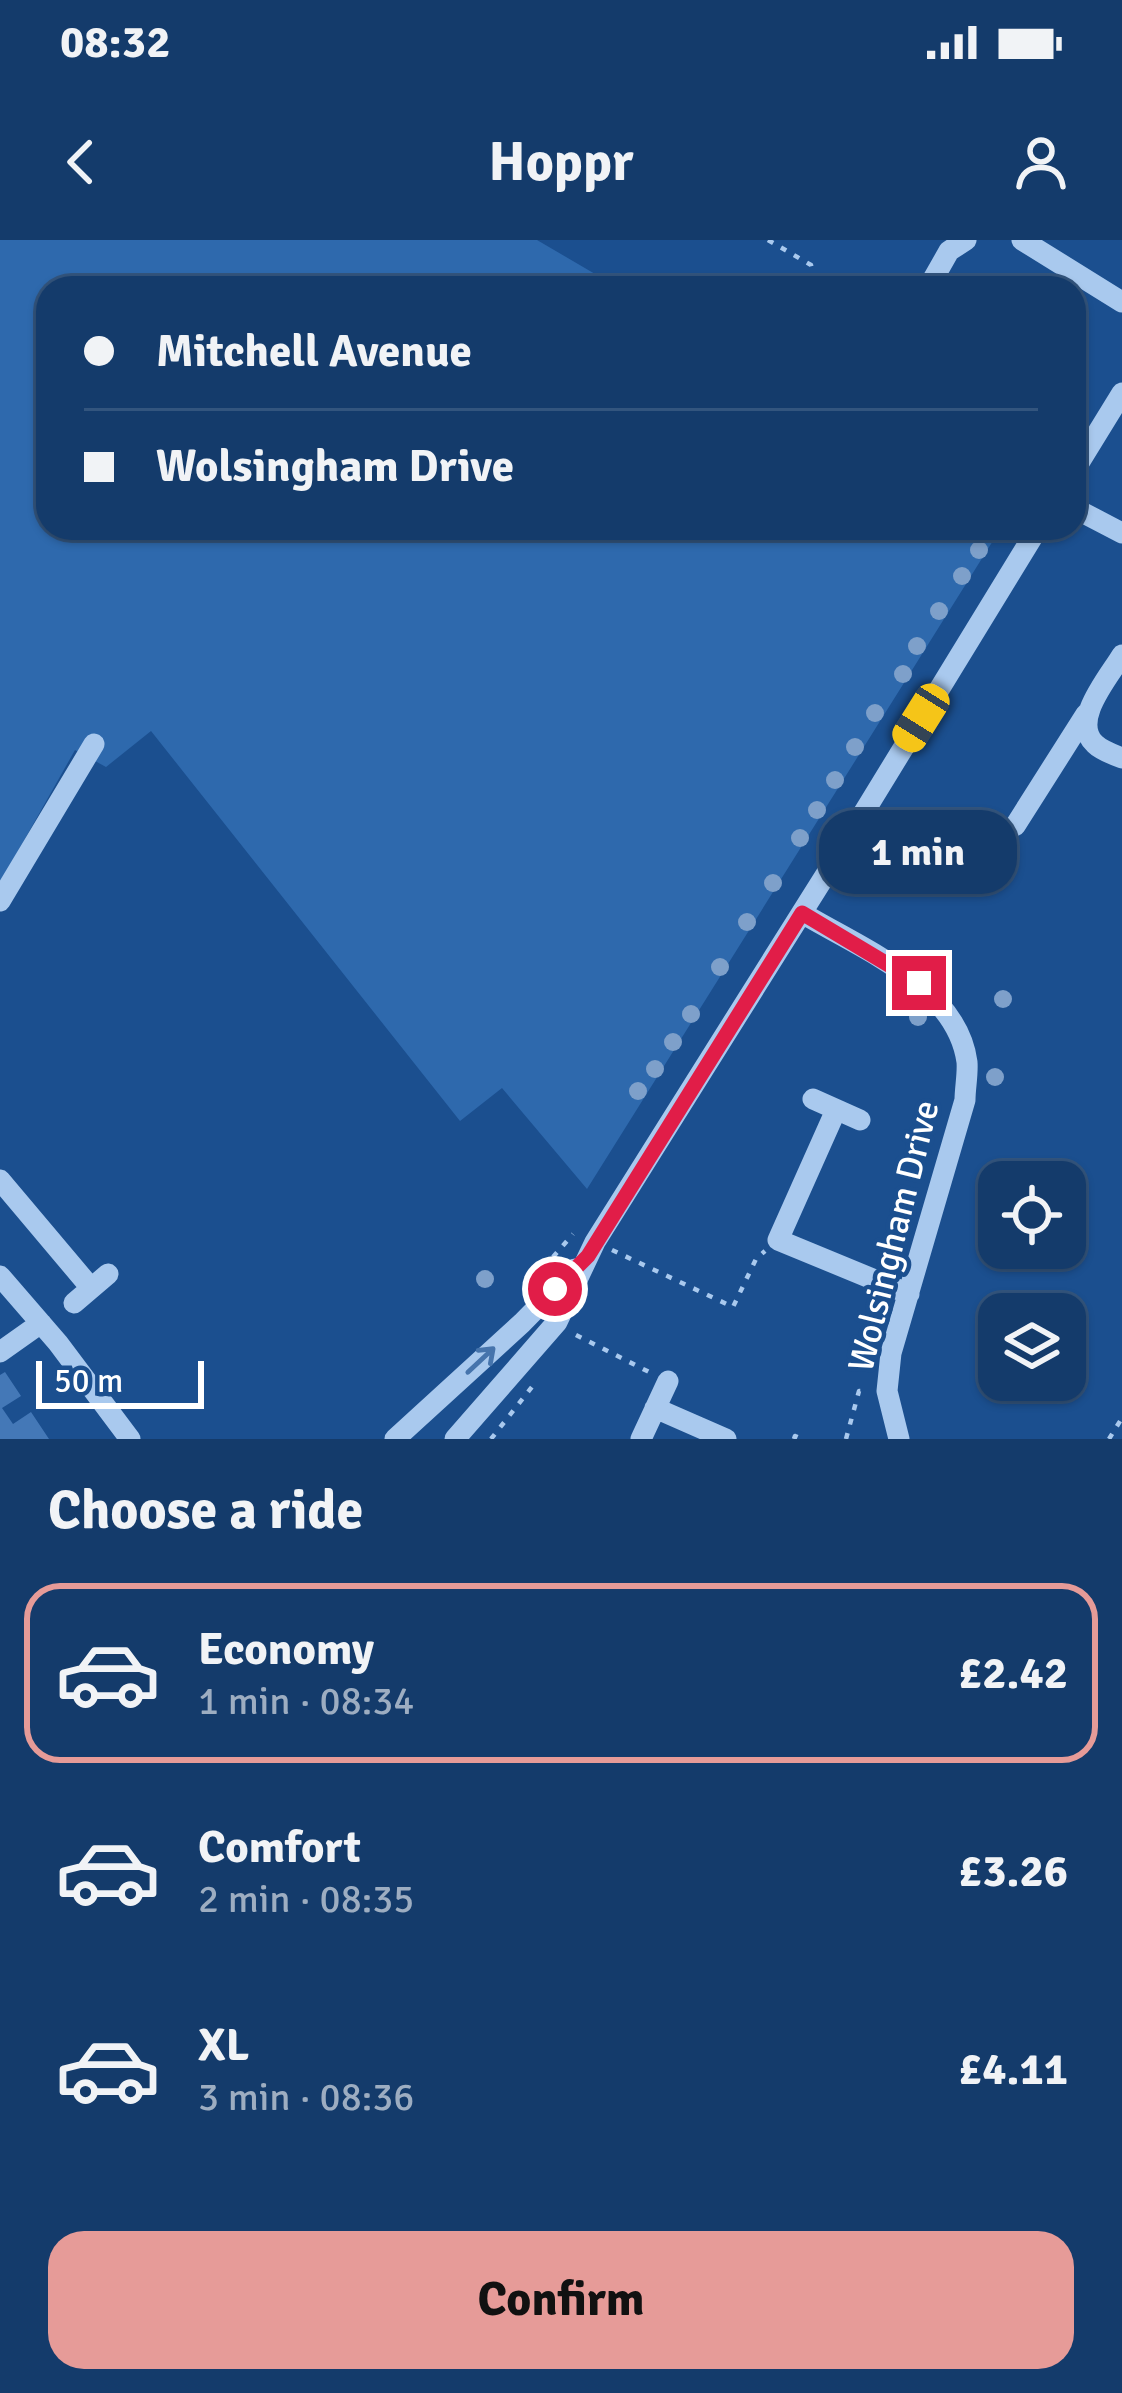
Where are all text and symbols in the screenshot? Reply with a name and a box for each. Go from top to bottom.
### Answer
text: 08:32 [60,15,170,70]
icon: back [48,129,114,195]
text: Hoppr [489,129,633,196]
icon: person [1008,129,1074,195]
text: Mitchell Avenue [156,324,472,379]
text: Wolsingham Drive [156,439,514,494]
car [887,678,955,758]
callout: 1 min [820,809,1018,893]
text: 1 min [871,828,965,876]
route end [892,956,946,1010]
street label: Wolsingham Drive [839,1096,949,1376]
map controls [978,1161,1086,1401]
button: locate [978,1161,1086,1269]
route start [528,1262,582,1316]
button: layers [978,1293,1086,1401]
one-way arrow [466,1347,496,1374]
scale bar [36,1355,204,1408]
text: 50 m [54,1361,123,1402]
text: Choose a ride [48,1477,363,1544]
icon: car [54,1619,162,1727]
text: Economy [198,1622,374,1677]
text: £2.42 [958,1646,1068,1701]
text: 1 min · 08:34 [198,1677,414,1725]
icon: car [54,1817,162,1925]
text: Comfort [198,1820,361,1875]
text: £3.26 [958,1844,1068,1899]
text: 2 min · 08:35 [198,1875,414,1923]
icon: car [54,2015,162,2123]
text: XL [198,2018,249,2073]
text: £4.11 [958,2042,1068,2097]
text: 3 min · 08:36 [198,2073,414,2121]
button: Confirm [48,2231,1074,2369]

